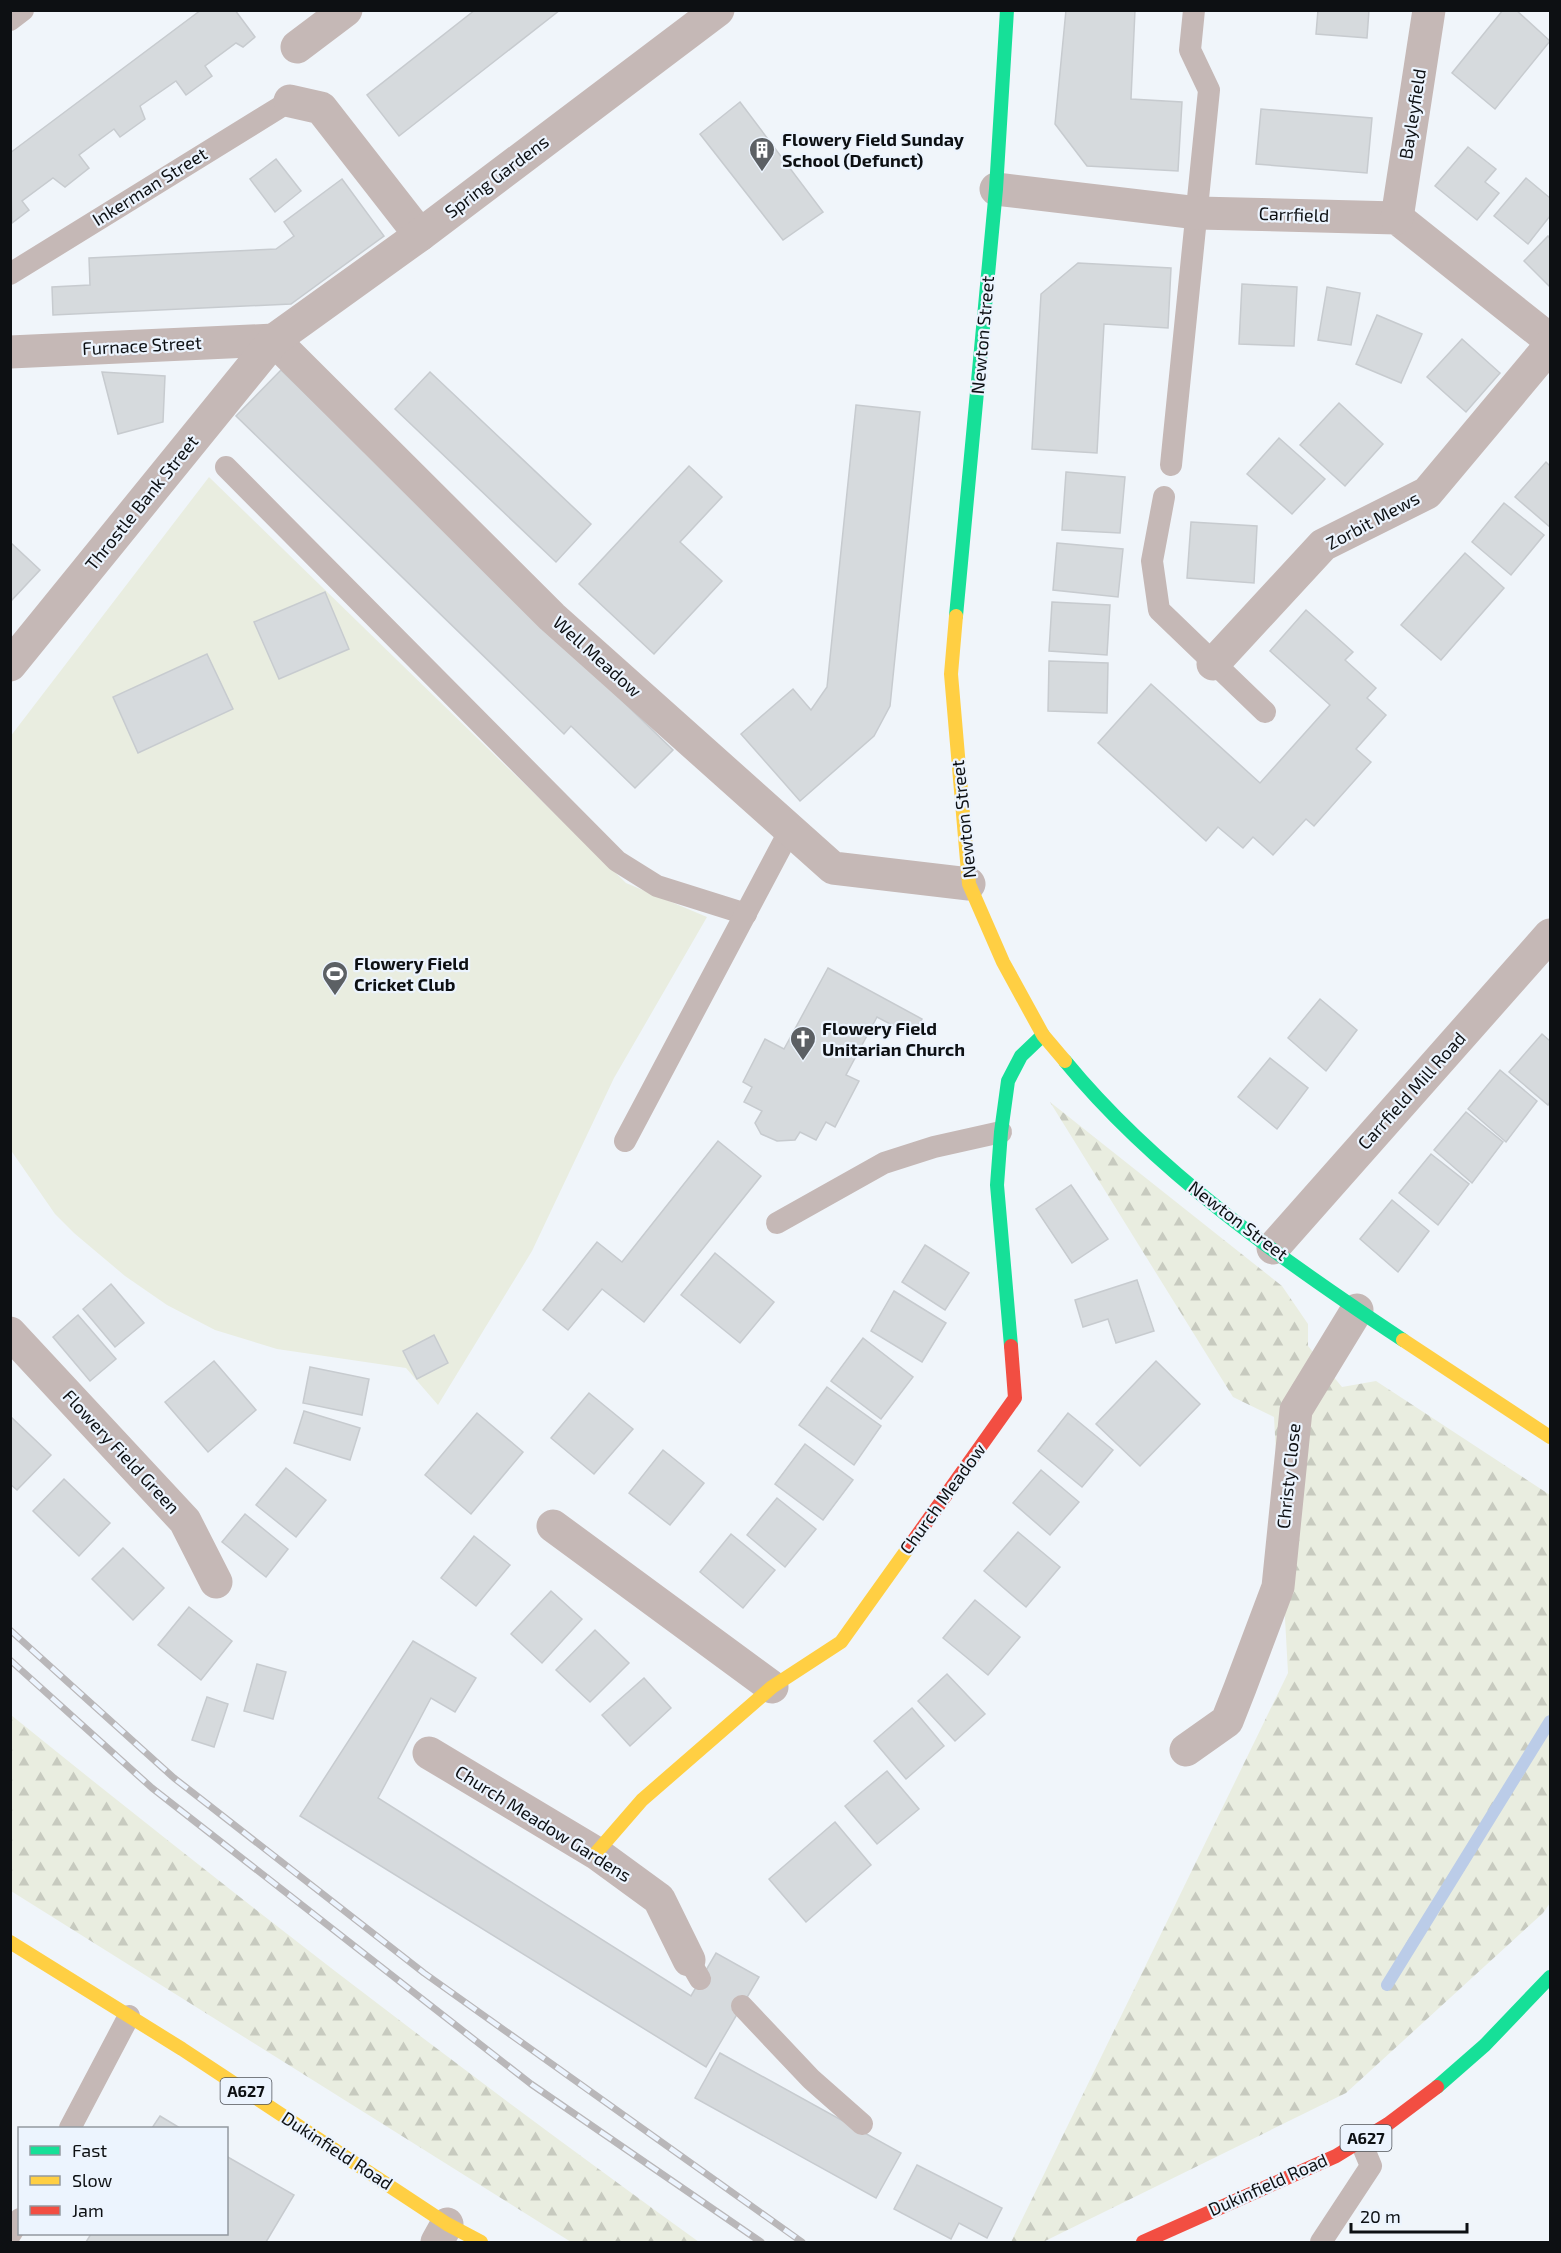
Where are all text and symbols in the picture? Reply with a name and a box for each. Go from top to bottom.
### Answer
street label: Bayleyfield [1394,67,1430,161]
place label: Flowery Field Sunday School (Defunct) [782,128,965,171]
street label: Spring Gardens [440,130,553,222]
building icon: Flowery Field Sunday School (Defunct) [747,135,777,173]
street label: Inkerman Street [88,142,211,230]
street label: Carrfield [1258,202,1330,226]
street label: Newton Street [966,275,998,395]
street label: Furnace Street [82,331,202,359]
street label: Throstle Bank Street [80,430,203,574]
street label: Zorbit Mews [1322,486,1423,554]
street label: Well Meadow [549,611,647,702]
street label: Newton Street [946,759,980,879]
place label: Flowery Field Cricket Club [354,952,469,995]
sports icon: Flowery Field Cricket Club [320,959,350,997]
place label: Flowery Field Unitarian Church [822,1017,965,1060]
church icon: Flowery Field Unitarian Church [788,1024,818,1062]
street label: Carrfield Mill Road [1353,1027,1470,1154]
street label: Newton Street [1185,1176,1293,1265]
street label: Flowery Field Green [59,1385,185,1518]
street label: Christy Close [1272,1422,1304,1530]
street label: Church Meadow [895,1438,990,1558]
street label: Church Meadow Gardens [451,1760,636,1886]
road number: A627 [220,2078,272,2104]
street label: Dukinfield Road [278,2106,397,2194]
road number: A627 [1340,2125,1392,2151]
legend [18,2127,228,2235]
text: Fast [72,2139,107,2161]
street label: Dukinfield Road [1205,2148,1331,2220]
text: Slow [72,2169,113,2191]
scale bar [1351,2196,1466,2234]
text: Jam [72,2199,104,2221]
text: 20 m [1360,2205,1401,2227]

